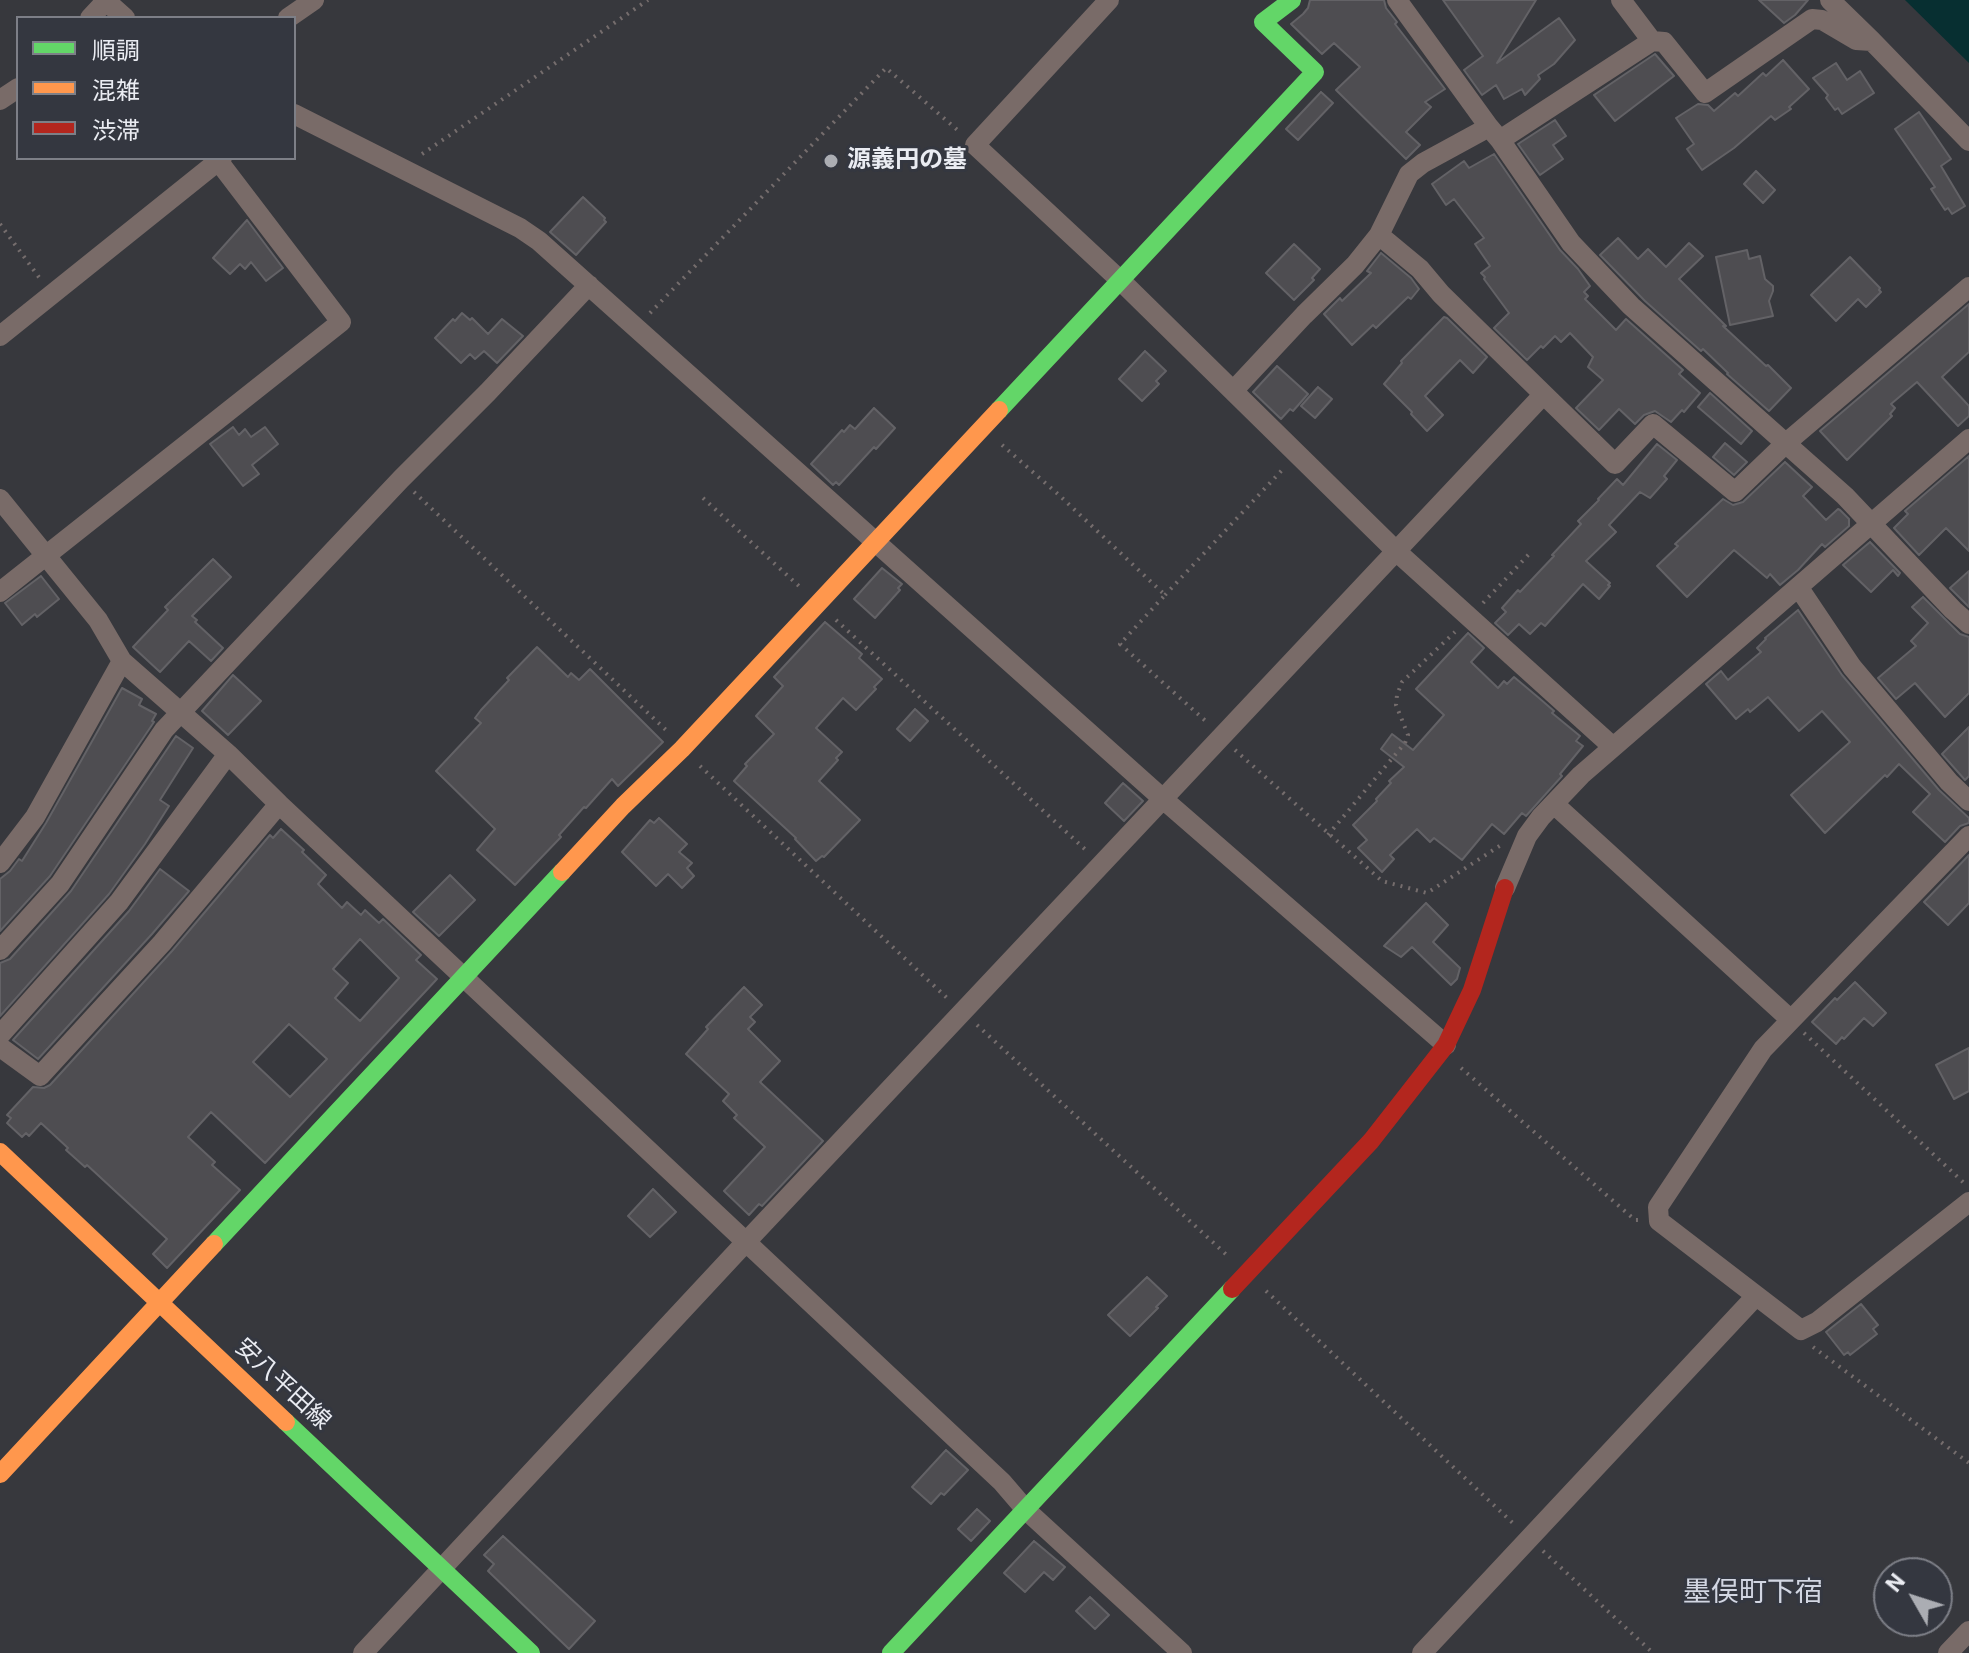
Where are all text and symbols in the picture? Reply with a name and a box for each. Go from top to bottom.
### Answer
legend [16,16,296,160]
text: 順調 [92,37,140,65]
text: 混雑 [92,77,140,105]
text: 渋滞 [92,117,140,145]
place label: 源義円の墓 [847,147,967,175]
marker: 源義円の墓 [822,152,840,170]
street label: 安八平田線 [228,1334,336,1436]
north arrow [1873,1557,1953,1637]
text: N [1881,1569,1910,1597]
district label: 墨俣町下宿 [1683,1577,1823,1611]

